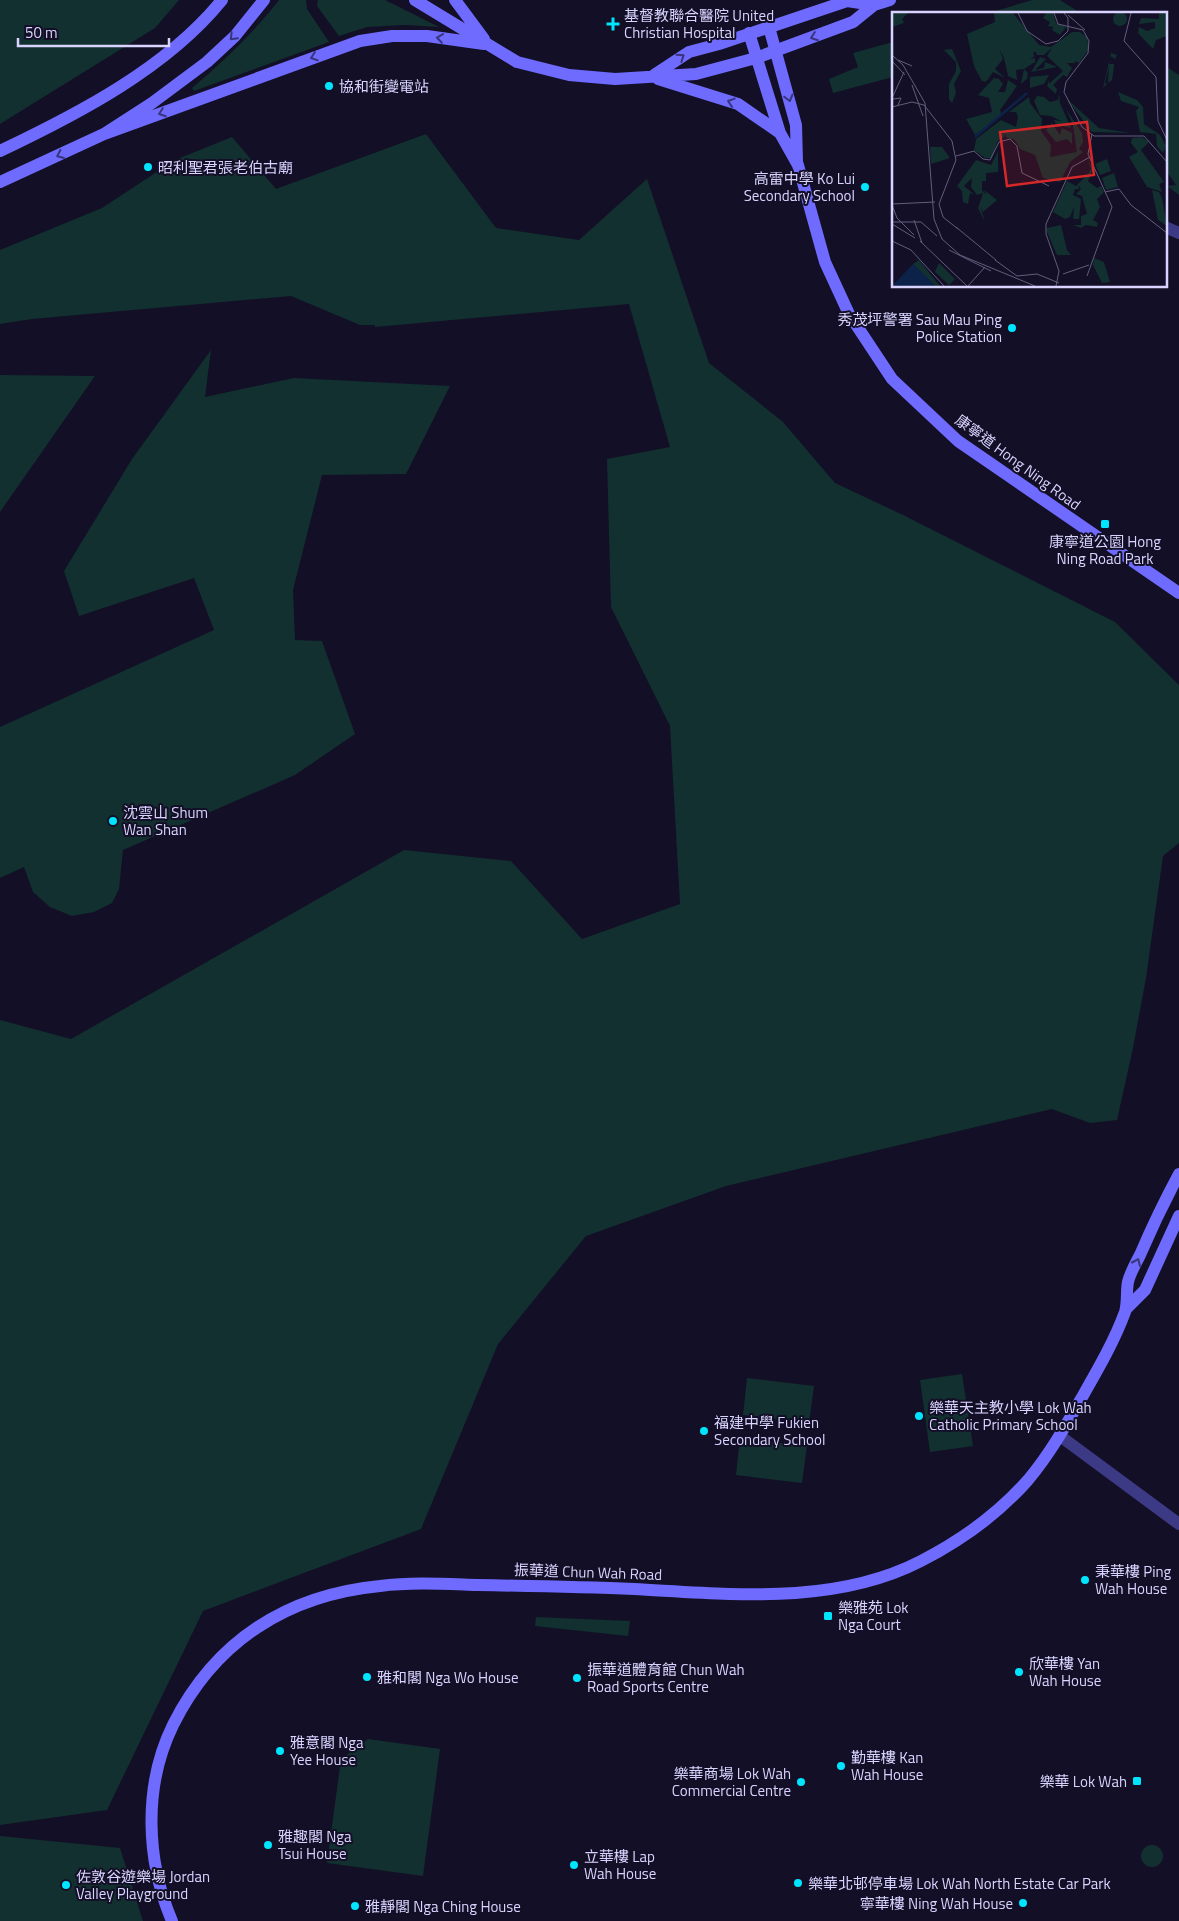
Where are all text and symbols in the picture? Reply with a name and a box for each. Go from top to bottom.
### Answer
place label: 基督教聯合醫院 United Christian Hospital [624,4,774,44]
inset map [892,12,1166,288]
scale bar [18,15,169,47]
marker: 基督教聯合醫院 United Christian Hospital [606,17,620,31]
text: 50 m [25,21,58,44]
one-way arrow [229,31,238,40]
one-way arrow [811,31,819,41]
one-way arrow [436,33,444,44]
one-way arrow [310,51,319,61]
one-way arrow [675,54,685,63]
place label: 協和街變電站 [339,75,429,98]
marker: 協和街變電站 [323,80,335,92]
one-way arrow [783,93,794,102]
one-way arrow [727,98,736,108]
one-way arrow [158,108,166,118]
one-way arrow [56,148,65,159]
place label: 昭利聖君張老伯古廟 [158,156,293,179]
marker: 昭利聖君張老伯古廟 [142,161,154,173]
place label: 高雷中學 Ko Lui Secondary School [744,167,855,207]
marker: 高雷中學 Ko Lui Secondary School [859,181,871,193]
place label: 秀茂坪警署 Sau Mau Ping Police Station [837,308,1002,348]
marker: 秀茂坪警署 Sau Mau Ping Police Station [1006,322,1018,334]
street label: 康寧道 Hong Ning Road [950,409,1086,515]
marker: 康寧道公園 Hong Ning Road Park [1099,518,1111,530]
place label: 康寧道公園 Hong Ning Road Park [1049,530,1161,570]
place label: 沈雲山 Shum Wan Shan [123,801,208,841]
marker: 沈雲山 Shum Wan Shan [107,815,119,827]
one-way arrow [1131,1258,1142,1267]
place label: 樂華天主教小學 Lok Wah Catholic Primary School [929,1396,1091,1436]
marker: 樂華天主教小學 Lok Wah Catholic Primary School [913,1410,925,1422]
place label: 福建中學 Fukien Secondary School [714,1411,825,1451]
marker: 福建中學 Fukien Secondary School [698,1425,710,1437]
street label: 振華道 Chun Wah Road [514,1558,662,1586]
place label: 秉華樓 Ping Wah House [1095,1560,1172,1600]
marker: 秉華樓 Ping Wah House [1079,1574,1091,1586]
place label: 樂雅苑 Lok Nga Court [838,1596,909,1636]
marker: 樂雅苑 Lok Nga Court [822,1610,834,1622]
place label: 欣華樓 Yan Wah House [1029,1652,1101,1692]
place label: 振華道體育館 Chun Wah Road Sports Centre [587,1658,744,1698]
place label: 雅和閣 Nga Wo House [377,1666,519,1689]
marker: 欣華樓 Yan Wah House [1013,1666,1025,1678]
marker: 雅和閣 Nga Wo House [361,1671,373,1683]
marker: 振華道體育館 Chun Wah Road Sports Centre [571,1672,583,1684]
place label: 雅意閣 Nga Yee House [290,1731,364,1771]
marker: 雅意閣 Nga Yee House [274,1745,286,1757]
place label: 勤華樓 Kan Wah House [851,1746,923,1786]
marker: 勤華樓 Kan Wah House [835,1760,847,1772]
place label: 樂華商場 Lok Wah Commercial Centre [672,1762,791,1802]
place label: 樂華 Lok Wah [1040,1770,1127,1793]
marker: 樂華 Lok Wah [1131,1775,1143,1787]
marker: 樂華商場 Lok Wah Commercial Centre [795,1776,807,1788]
place label: 雅趣閣 Nga Tsui House [278,1825,352,1865]
marker: 雅趣閣 Nga Tsui House [262,1839,274,1851]
place label: 立華樓 Lap Wah House [584,1845,656,1885]
marker: 立華樓 Lap Wah House [568,1859,580,1871]
place label: 佐敦谷遊樂場 Jordan Valley Playground [76,1865,210,1905]
place label: 樂華北邨停車場 Lok Wah North Estate Car Park [808,1872,1111,1895]
marker: 樂華北邨停車場 Lok Wah North Estate Car Park [792,1877,804,1889]
marker: 佐敦谷遊樂場 Jordan Valley Playground [60,1879,72,1891]
place label: 寧華樓 Ning Wah House [860,1892,1013,1915]
place label: 雅靜閣 Nga Ching House [365,1895,521,1918]
marker: 寧華樓 Ning Wah House [1017,1897,1029,1909]
marker: 雅靜閣 Nga Ching House [349,1900,361,1912]

